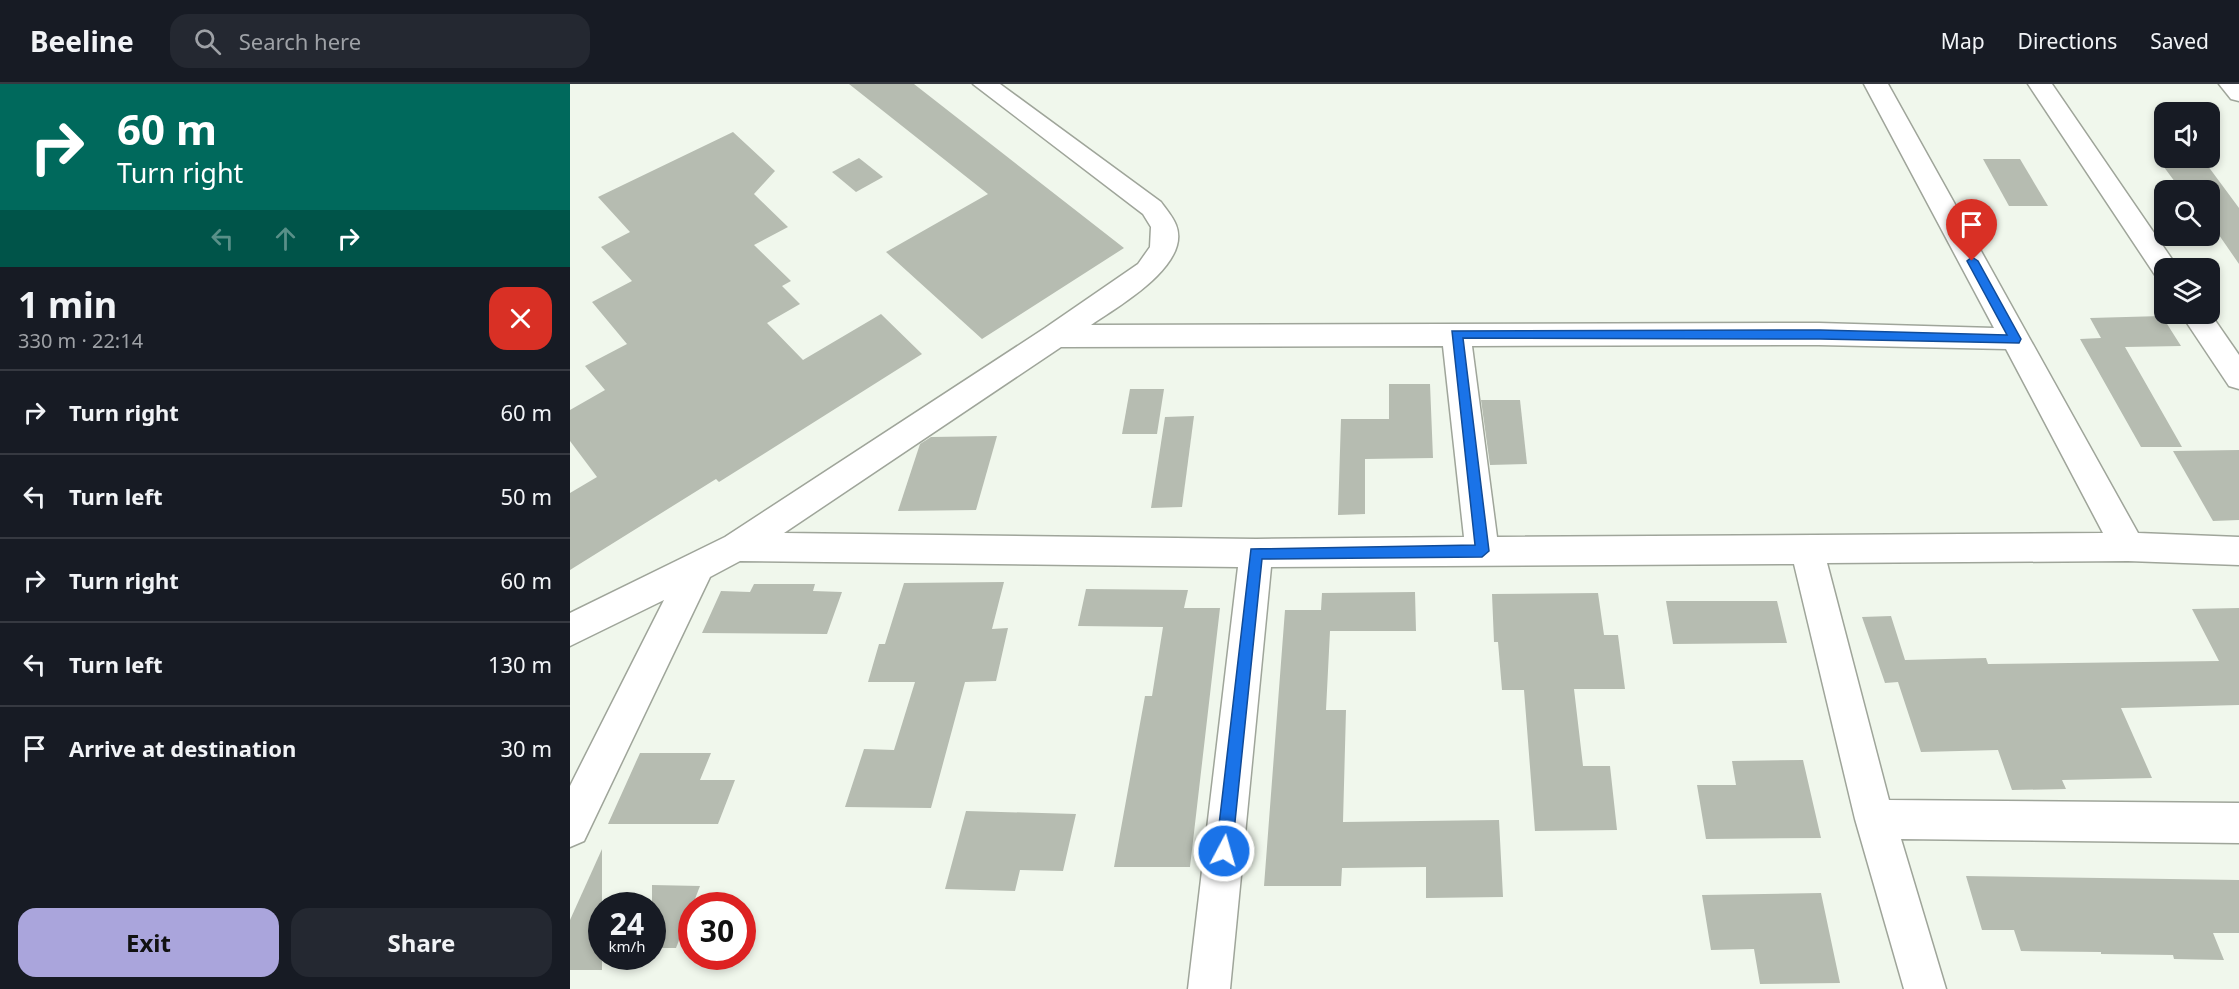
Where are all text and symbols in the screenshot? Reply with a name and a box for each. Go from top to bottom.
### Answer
search box [170,14,590,68]
text: Beeline [30,22,134,60]
icon: search [191,25,224,58]
text: Search here [239,26,361,56]
text: Map [1941,27,1985,55]
text: Directions [2018,27,2117,55]
text: Saved [2150,27,2209,55]
text: 60 m [117,100,217,157]
map controls [2154,102,2220,324]
button: sound [2154,102,2220,168]
icon: right [18,108,96,186]
text: Turn right [117,154,243,191]
button: search [2154,180,2220,246]
pin [1946,199,1997,261]
icon: arrive [1955,208,1988,241]
icon: left [206,222,239,255]
icon: ahead [269,222,302,255]
icon: right [332,222,365,255]
button: layers [2154,258,2220,324]
text: 1 min [18,280,117,329]
button: close [489,287,552,350]
text: 330 m · 22:14 [18,327,143,354]
icon: right [18,396,51,429]
text: Turn right [69,397,179,427]
text: 60 m [501,397,552,427]
icon: left [18,480,51,513]
text: Turn left [69,481,163,511]
text: 50 m [501,481,552,511]
icon: right [18,564,51,597]
text: Turn right [69,565,179,595]
text: 60 m [501,565,552,595]
icon: left [18,648,51,681]
text: Turn left [69,649,163,679]
text: 130 m [488,649,552,679]
icon: arrive [18,732,51,765]
text: Arrive at destination [69,733,296,763]
text: 30 m [501,733,552,763]
position arrow [1192,819,1256,883]
speed limit sign: 30 [678,892,756,970]
text: 24 [610,903,644,944]
button: Exit [18,908,279,977]
button: Share [291,908,552,977]
text: km/h [609,936,645,956]

